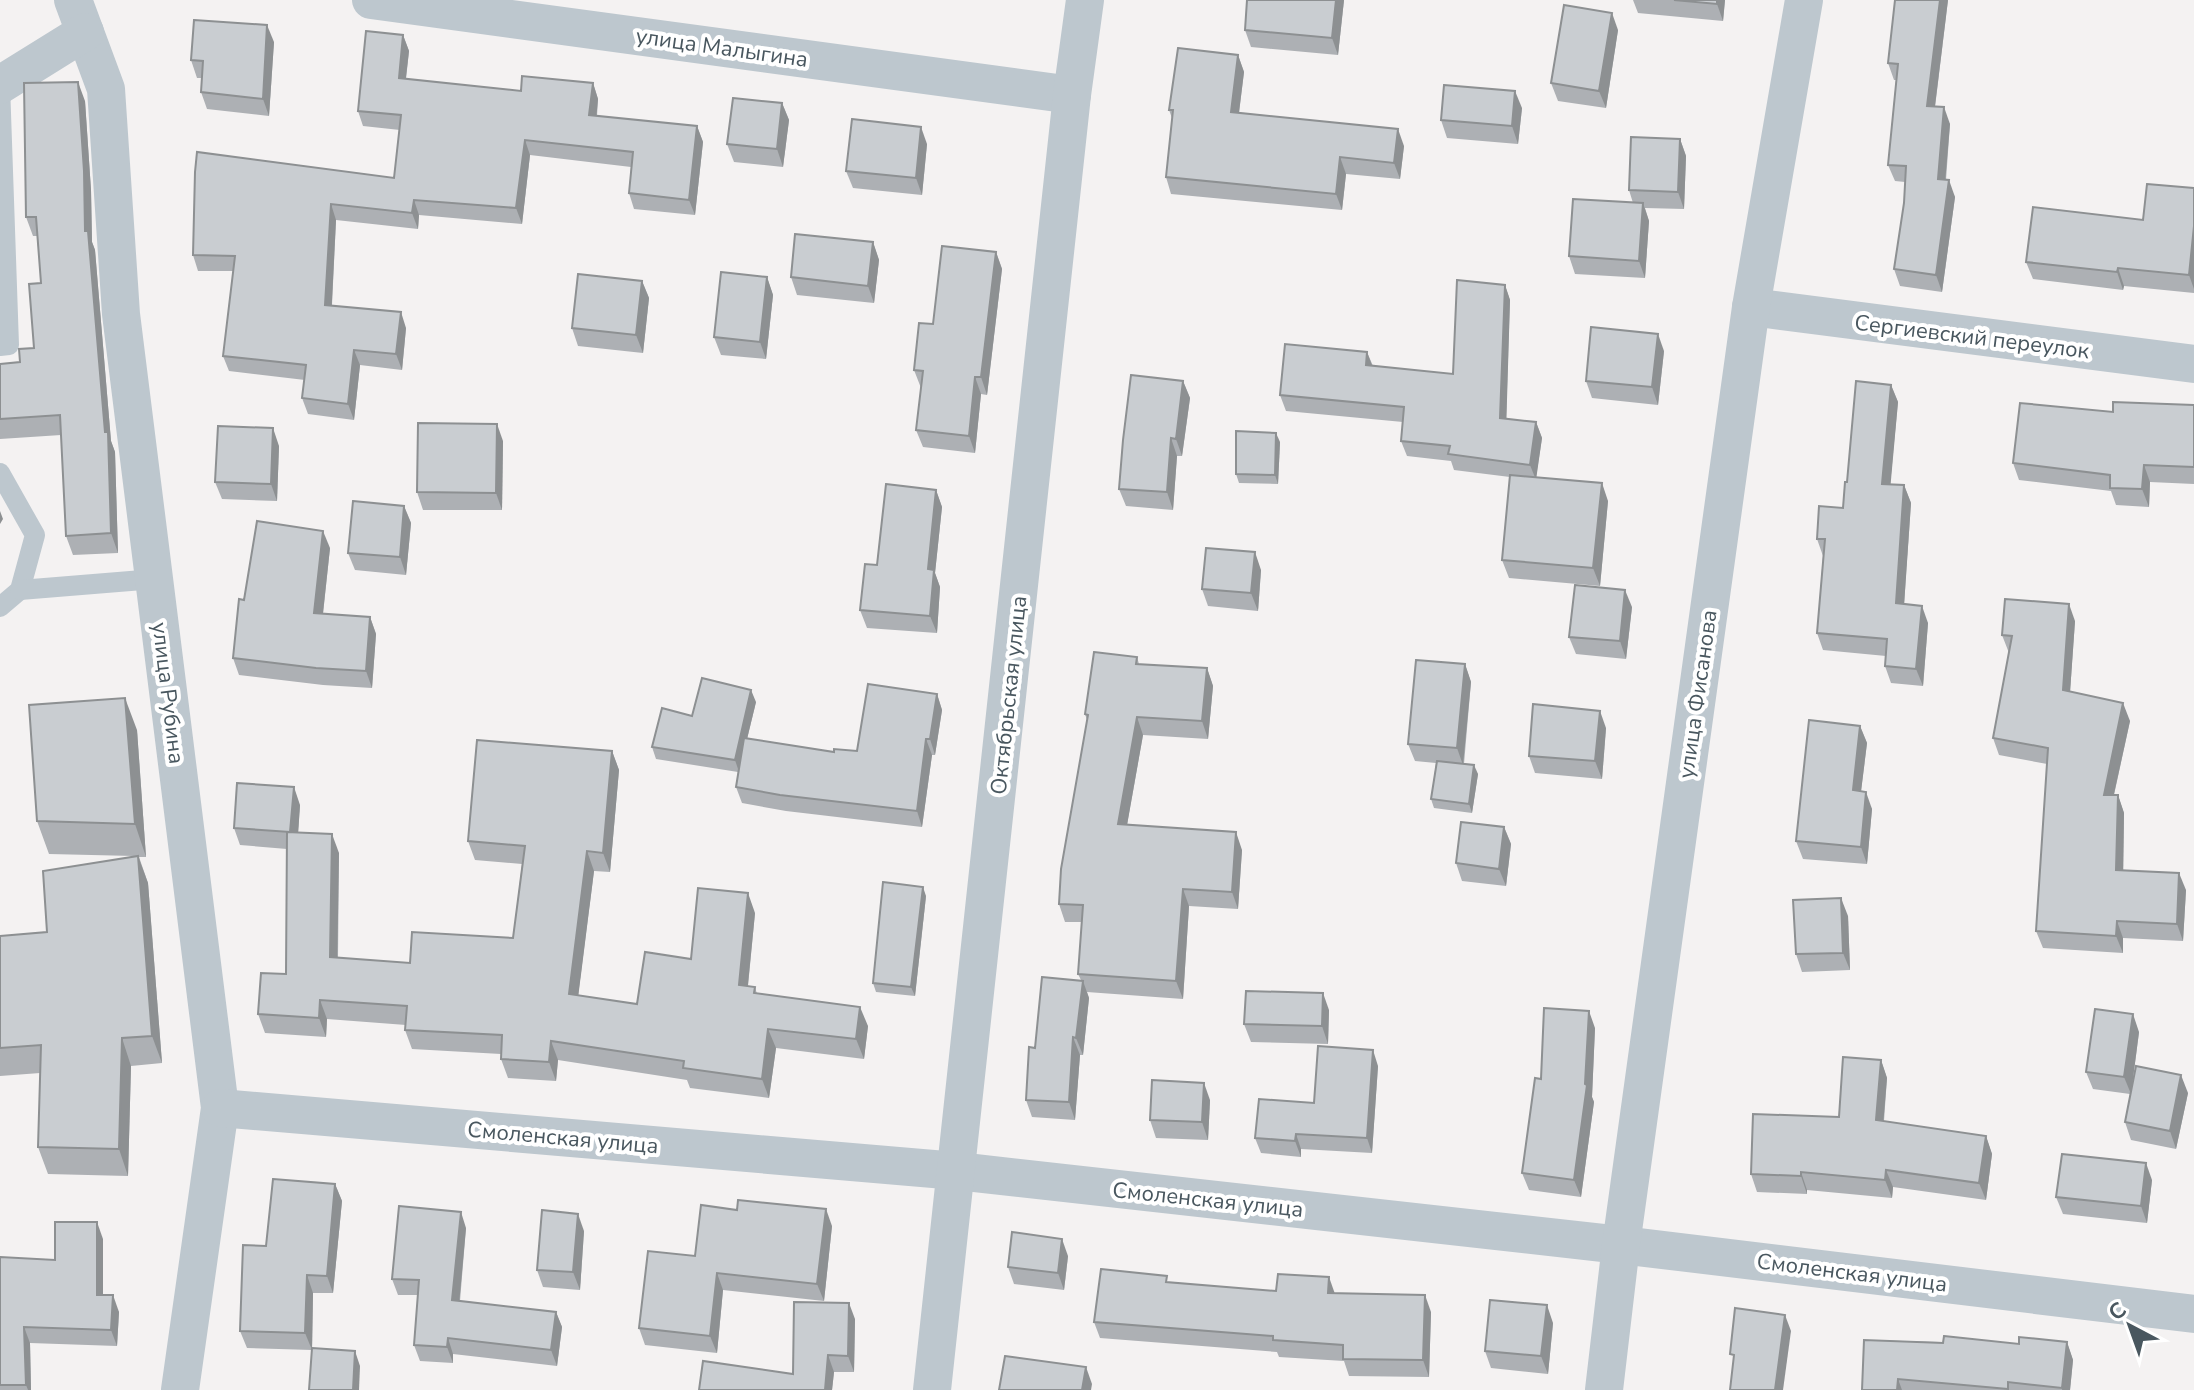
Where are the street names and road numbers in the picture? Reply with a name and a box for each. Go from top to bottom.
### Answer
street label: улица Малыгина [634,21,810,75]
street label: Сергиевский переулок [1853,308,2091,366]
street label: Октябрьская улица [984,594,1034,796]
street label: улица Фисанова [1671,608,1725,780]
street label: улица Рубина [144,621,192,766]
street label: Смоленская улица [466,1115,660,1161]
street label: Смоленская улица [1111,1175,1305,1225]
street label: Смоленская улица [1755,1246,1949,1300]

